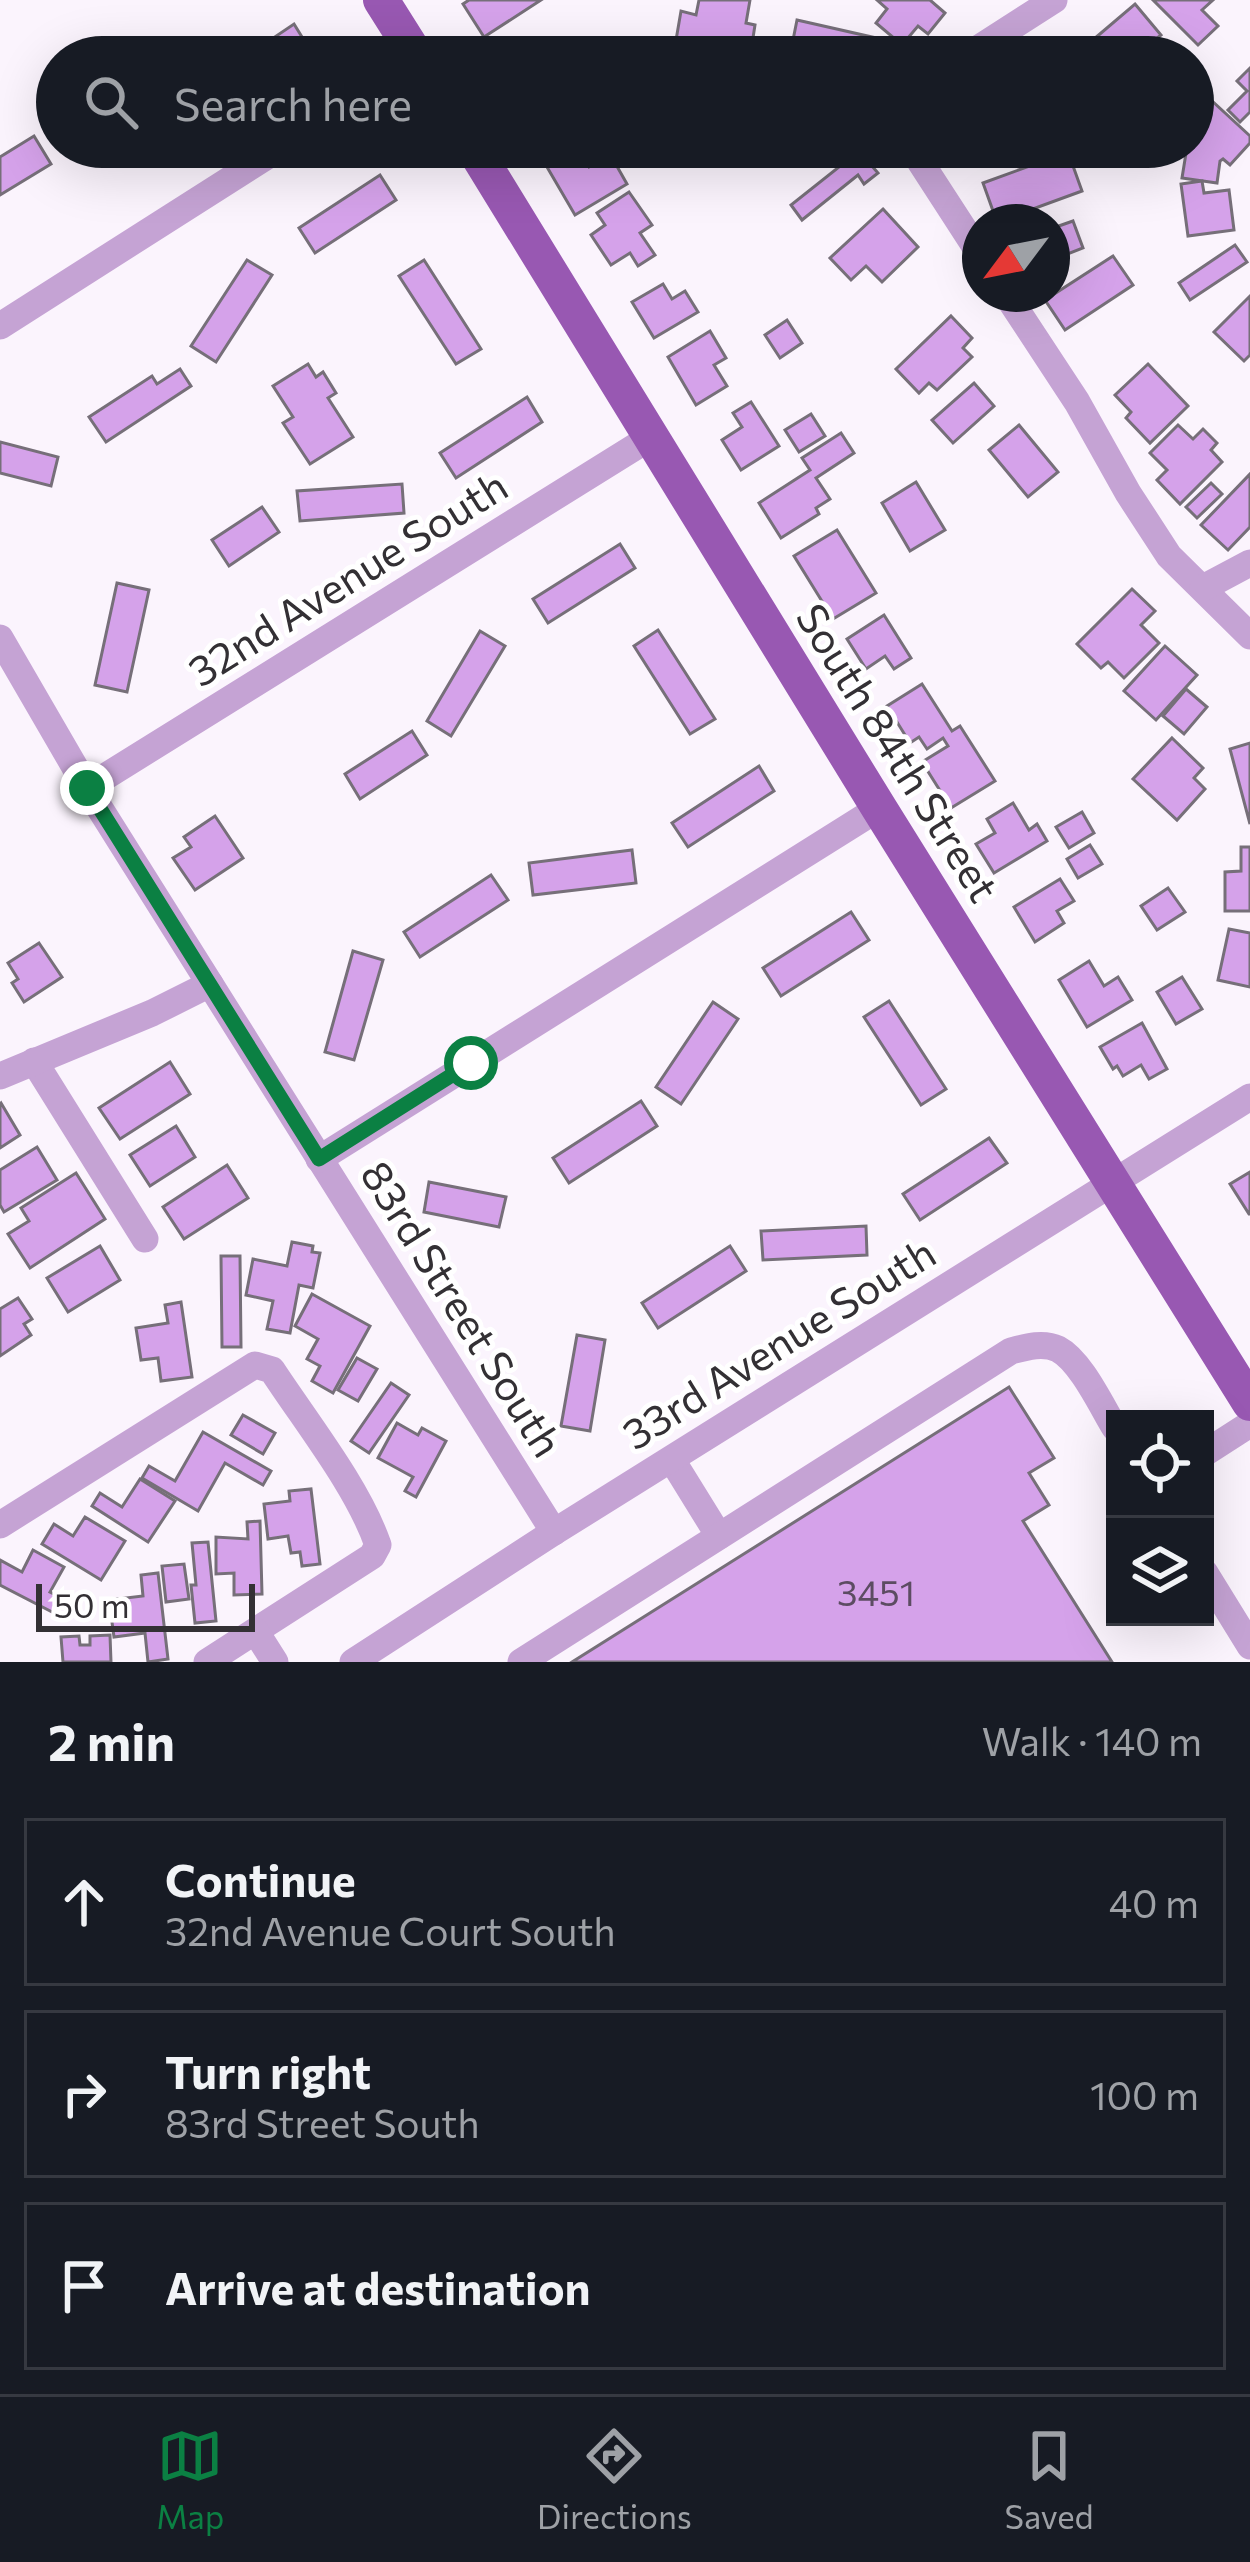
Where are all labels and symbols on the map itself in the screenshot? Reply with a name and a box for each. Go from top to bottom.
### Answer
north arrow [962,204,1070,312]
street label: 32nd Avenue South [178,458,516,696]
street label: South 84th Street [787,594,1011,910]
route end [60,761,114,815]
route start [444,1036,498,1090]
street label: 83rd Street South [351,1151,575,1465]
street label: 33rd Avenue South [612,1225,944,1459]
house number: 3451 [837,1569,915,1613]
scale bar [36,1578,255,1631]

